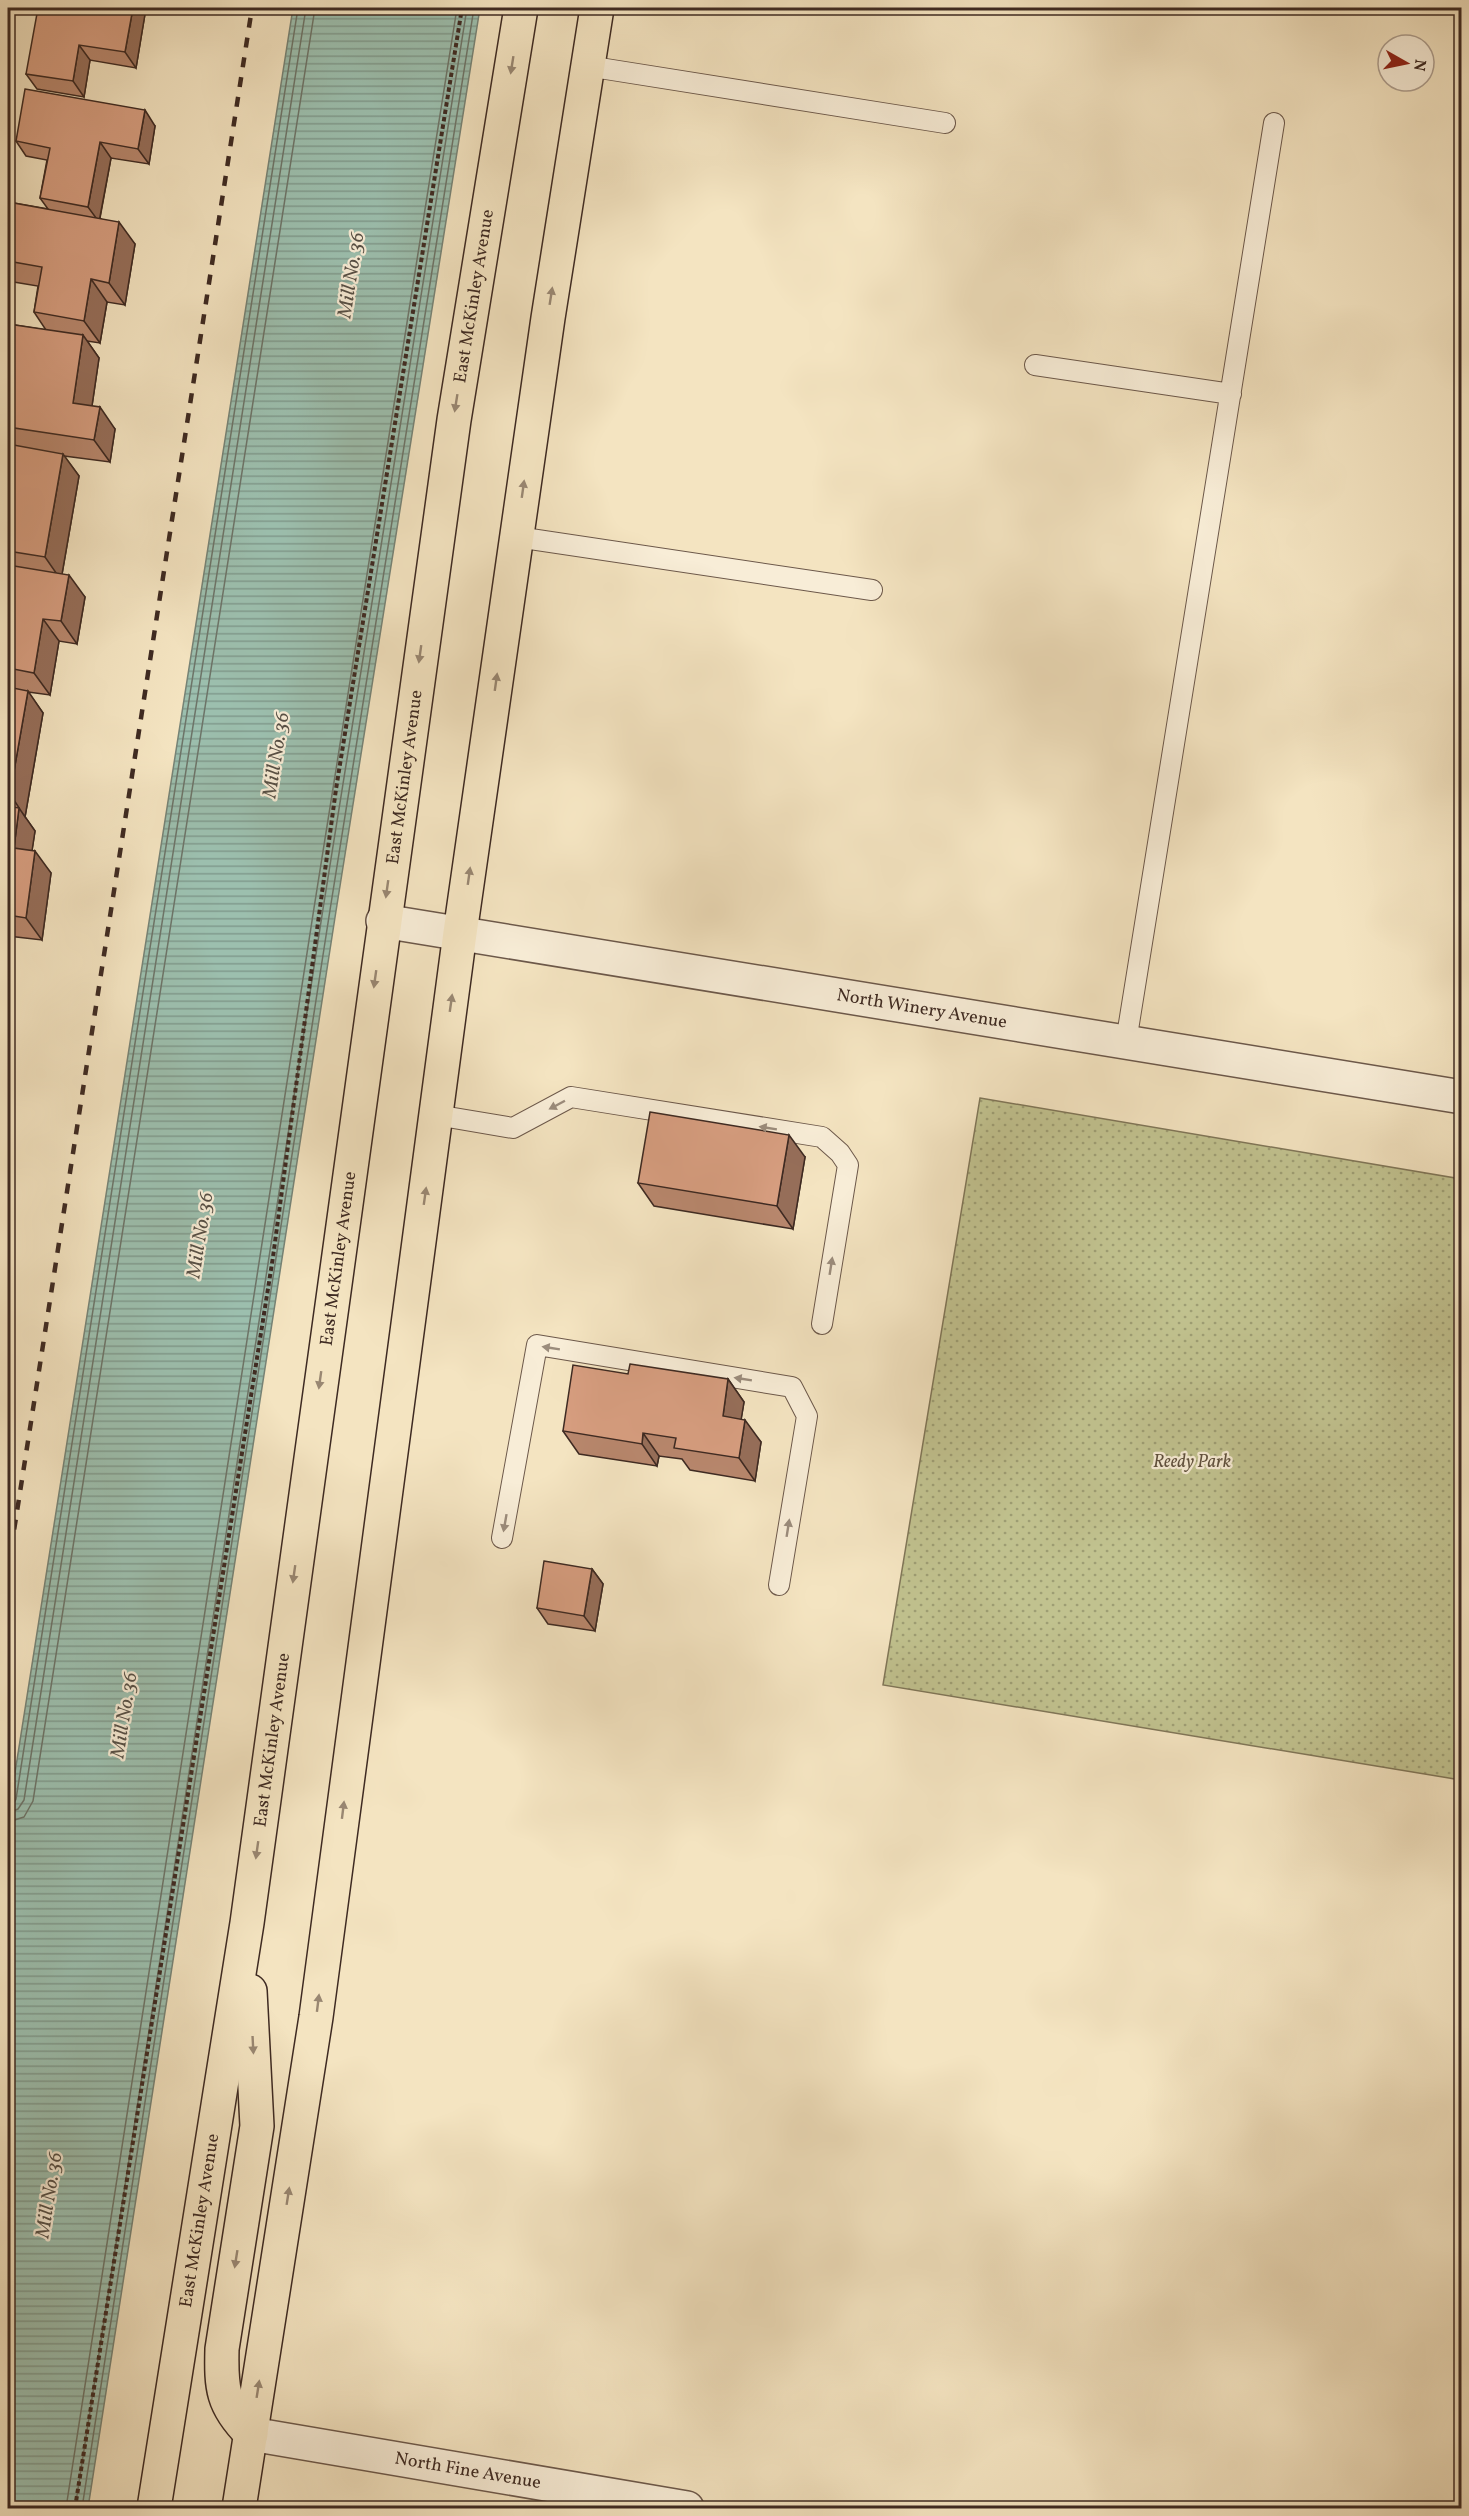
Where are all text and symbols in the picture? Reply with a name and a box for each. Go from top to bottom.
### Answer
north arrow [1376,33,1436,93]
one-way arrow [507,56,516,75]
text: N [1407,58,1431,73]
street label: East McKinley Avenue [448,207,501,385]
water label: Mill No. 36 [331,230,373,321]
one-way arrow [547,287,556,306]
one-way arrow [452,393,461,412]
one-way arrow [519,480,528,499]
one-way arrow [416,645,425,664]
one-way arrow [491,673,500,692]
street label: East McKinley Avenue [380,688,429,866]
water label: Mill No. 36 [256,710,298,801]
one-way arrow [464,866,473,885]
one-way arrow [383,879,392,898]
one-way arrow [370,970,380,989]
street label: North Winery Avenue [835,983,1009,1035]
one-way arrow [446,993,456,1012]
one-way arrow [548,1100,565,1110]
one-way arrow [759,1124,778,1133]
street label: East McKinley Avenue [314,1170,363,1347]
one-way arrow [421,1187,430,1206]
water label: Mill No. 36 [180,1190,222,1281]
one-way arrow [827,1256,836,1275]
one-way arrow [541,1343,560,1352]
one-way arrow [315,1371,325,1390]
one-way arrow [734,1374,753,1383]
park label: Reedy Park [1153,1450,1231,1475]
one-way arrow [500,1514,509,1533]
one-way arrow [784,1518,793,1537]
one-way arrow [289,1564,299,1583]
street label: East McKinley Avenue [248,1651,297,1829]
water label: Mill No. 36 [104,1670,146,1761]
one-way arrow [338,1800,347,1819]
one-way arrow [252,1841,261,1860]
one-way arrow [313,1994,322,2013]
one-way arrow [248,2035,257,2054]
street label: East McKinley Avenue [174,2132,226,2309]
water label: Mill No. 36 [29,2150,71,2241]
one-way arrow [284,2186,293,2205]
one-way arrow [232,2249,241,2268]
one-way arrow [253,2379,262,2398]
street label: North Fine Avenue [393,2446,543,2496]

